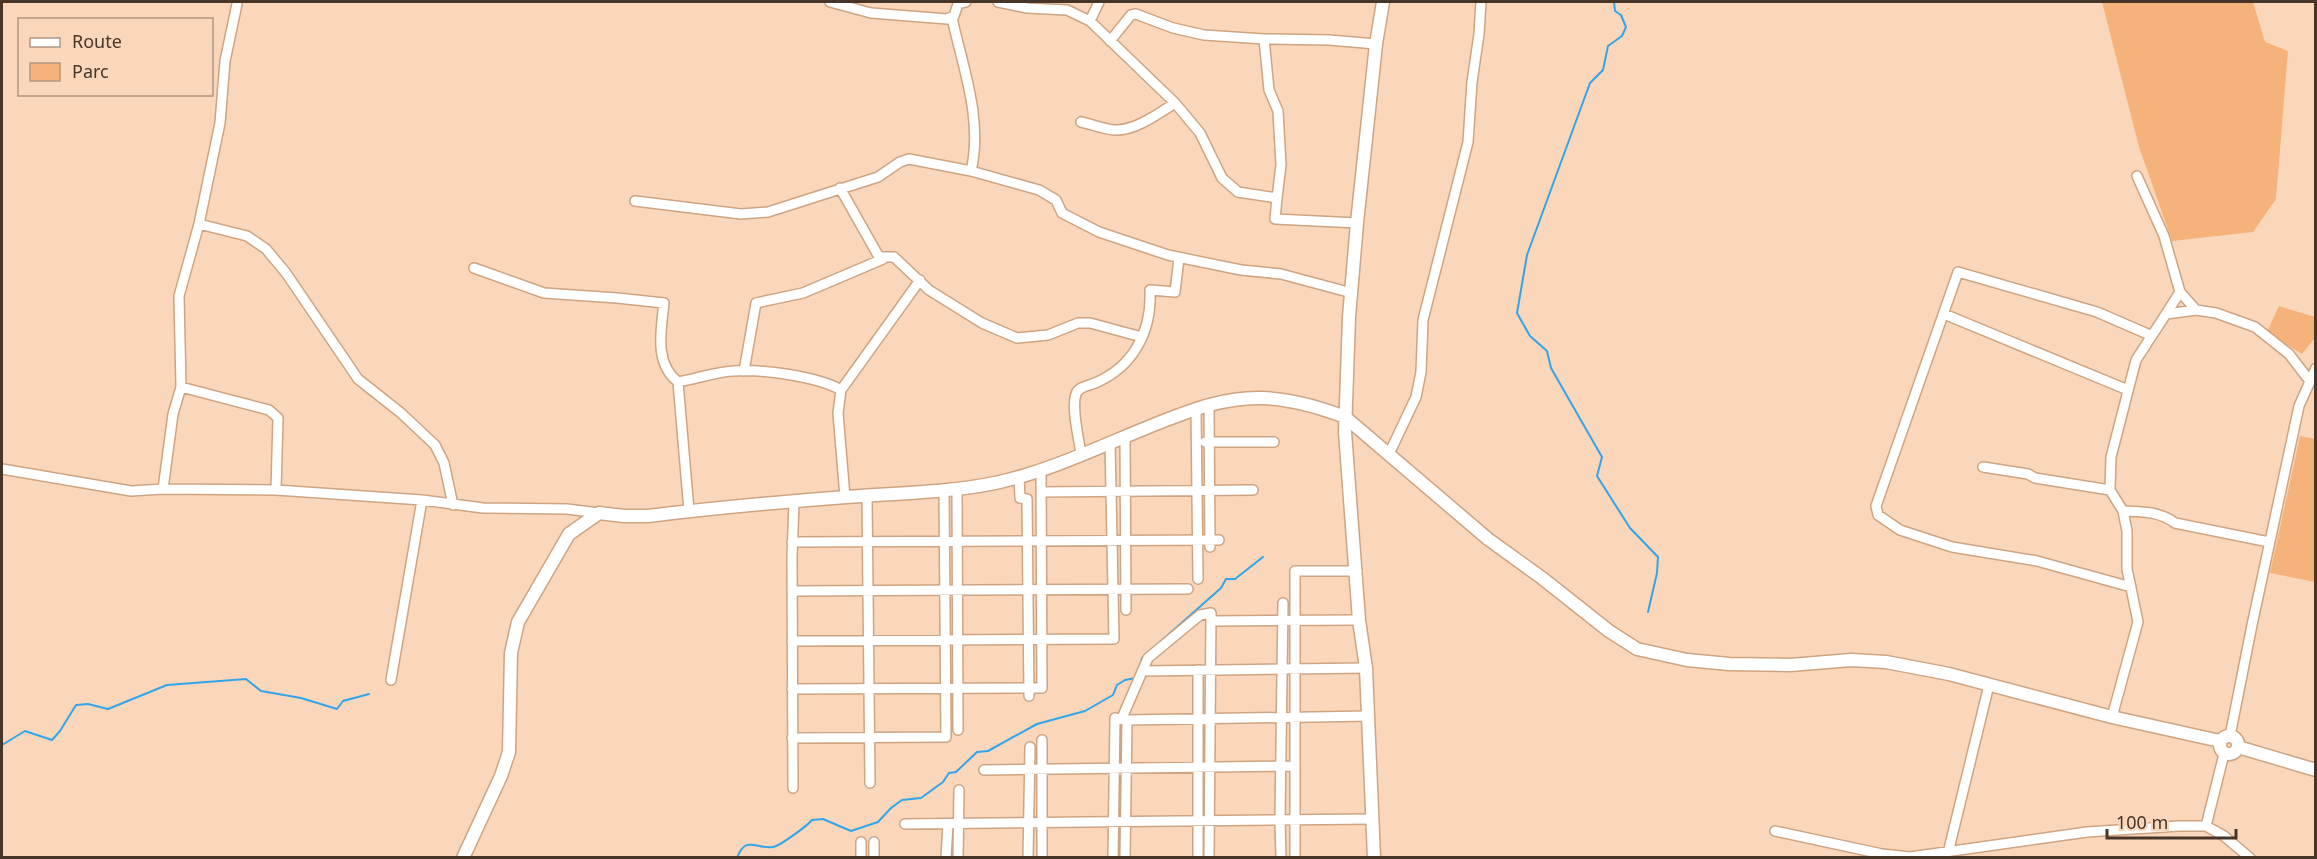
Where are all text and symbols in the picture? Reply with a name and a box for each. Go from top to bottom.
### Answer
legend [18,18,213,96]
text: Route [72,29,122,53]
text: Parc [72,59,109,83]
scale bar [2107,802,2236,840]
text: 100 m [2116,810,2168,834]

